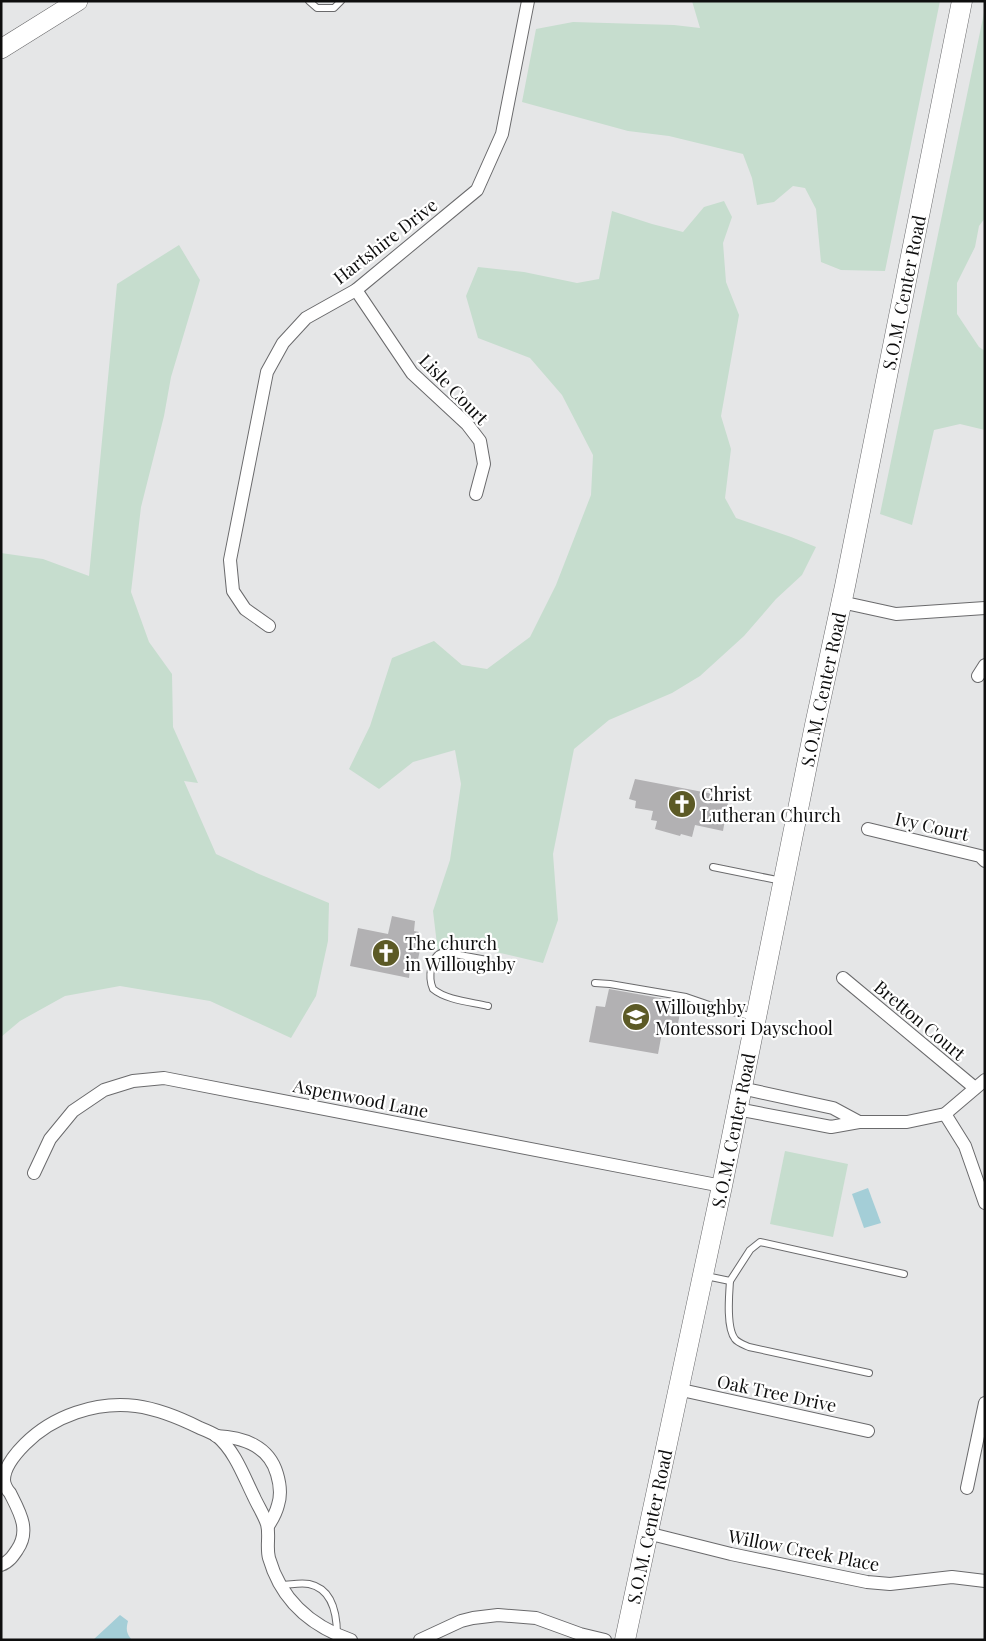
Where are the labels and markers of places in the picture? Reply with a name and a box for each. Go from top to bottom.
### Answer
place label: Christ Lutheran Church [701,782,841,827]
church icon: Christ Lutheran Church [667,789,697,819]
place label: The church in Willoughby [405,931,516,976]
church icon: The church in Willoughby [371,938,401,968]
place label: Willoughby Montessori Dayschool [654,995,833,1040]
school or university icon: Willoughby Montessori Dayschool [621,1002,651,1032]

